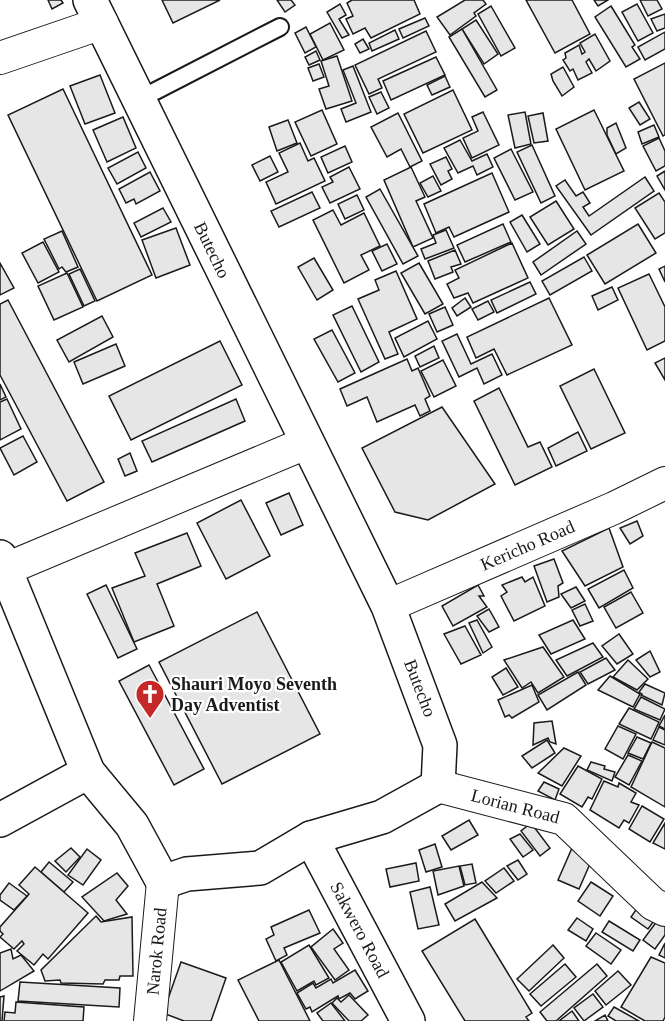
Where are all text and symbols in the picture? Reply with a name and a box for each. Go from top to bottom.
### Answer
street label: Butecho [190,219,234,281]
street label: Kericho Road [477,516,578,575]
street label: Butecho [400,656,440,720]
place label: Shauri Moyo Seventh Day Adventist [171,674,337,715]
church icon: Shauri Moyo Seventh Day Adventist [134,678,166,720]
street label: Lorian Road [469,785,562,827]
street label: Sakwero Road [326,879,393,981]
street label: Narok Road [142,907,171,996]

